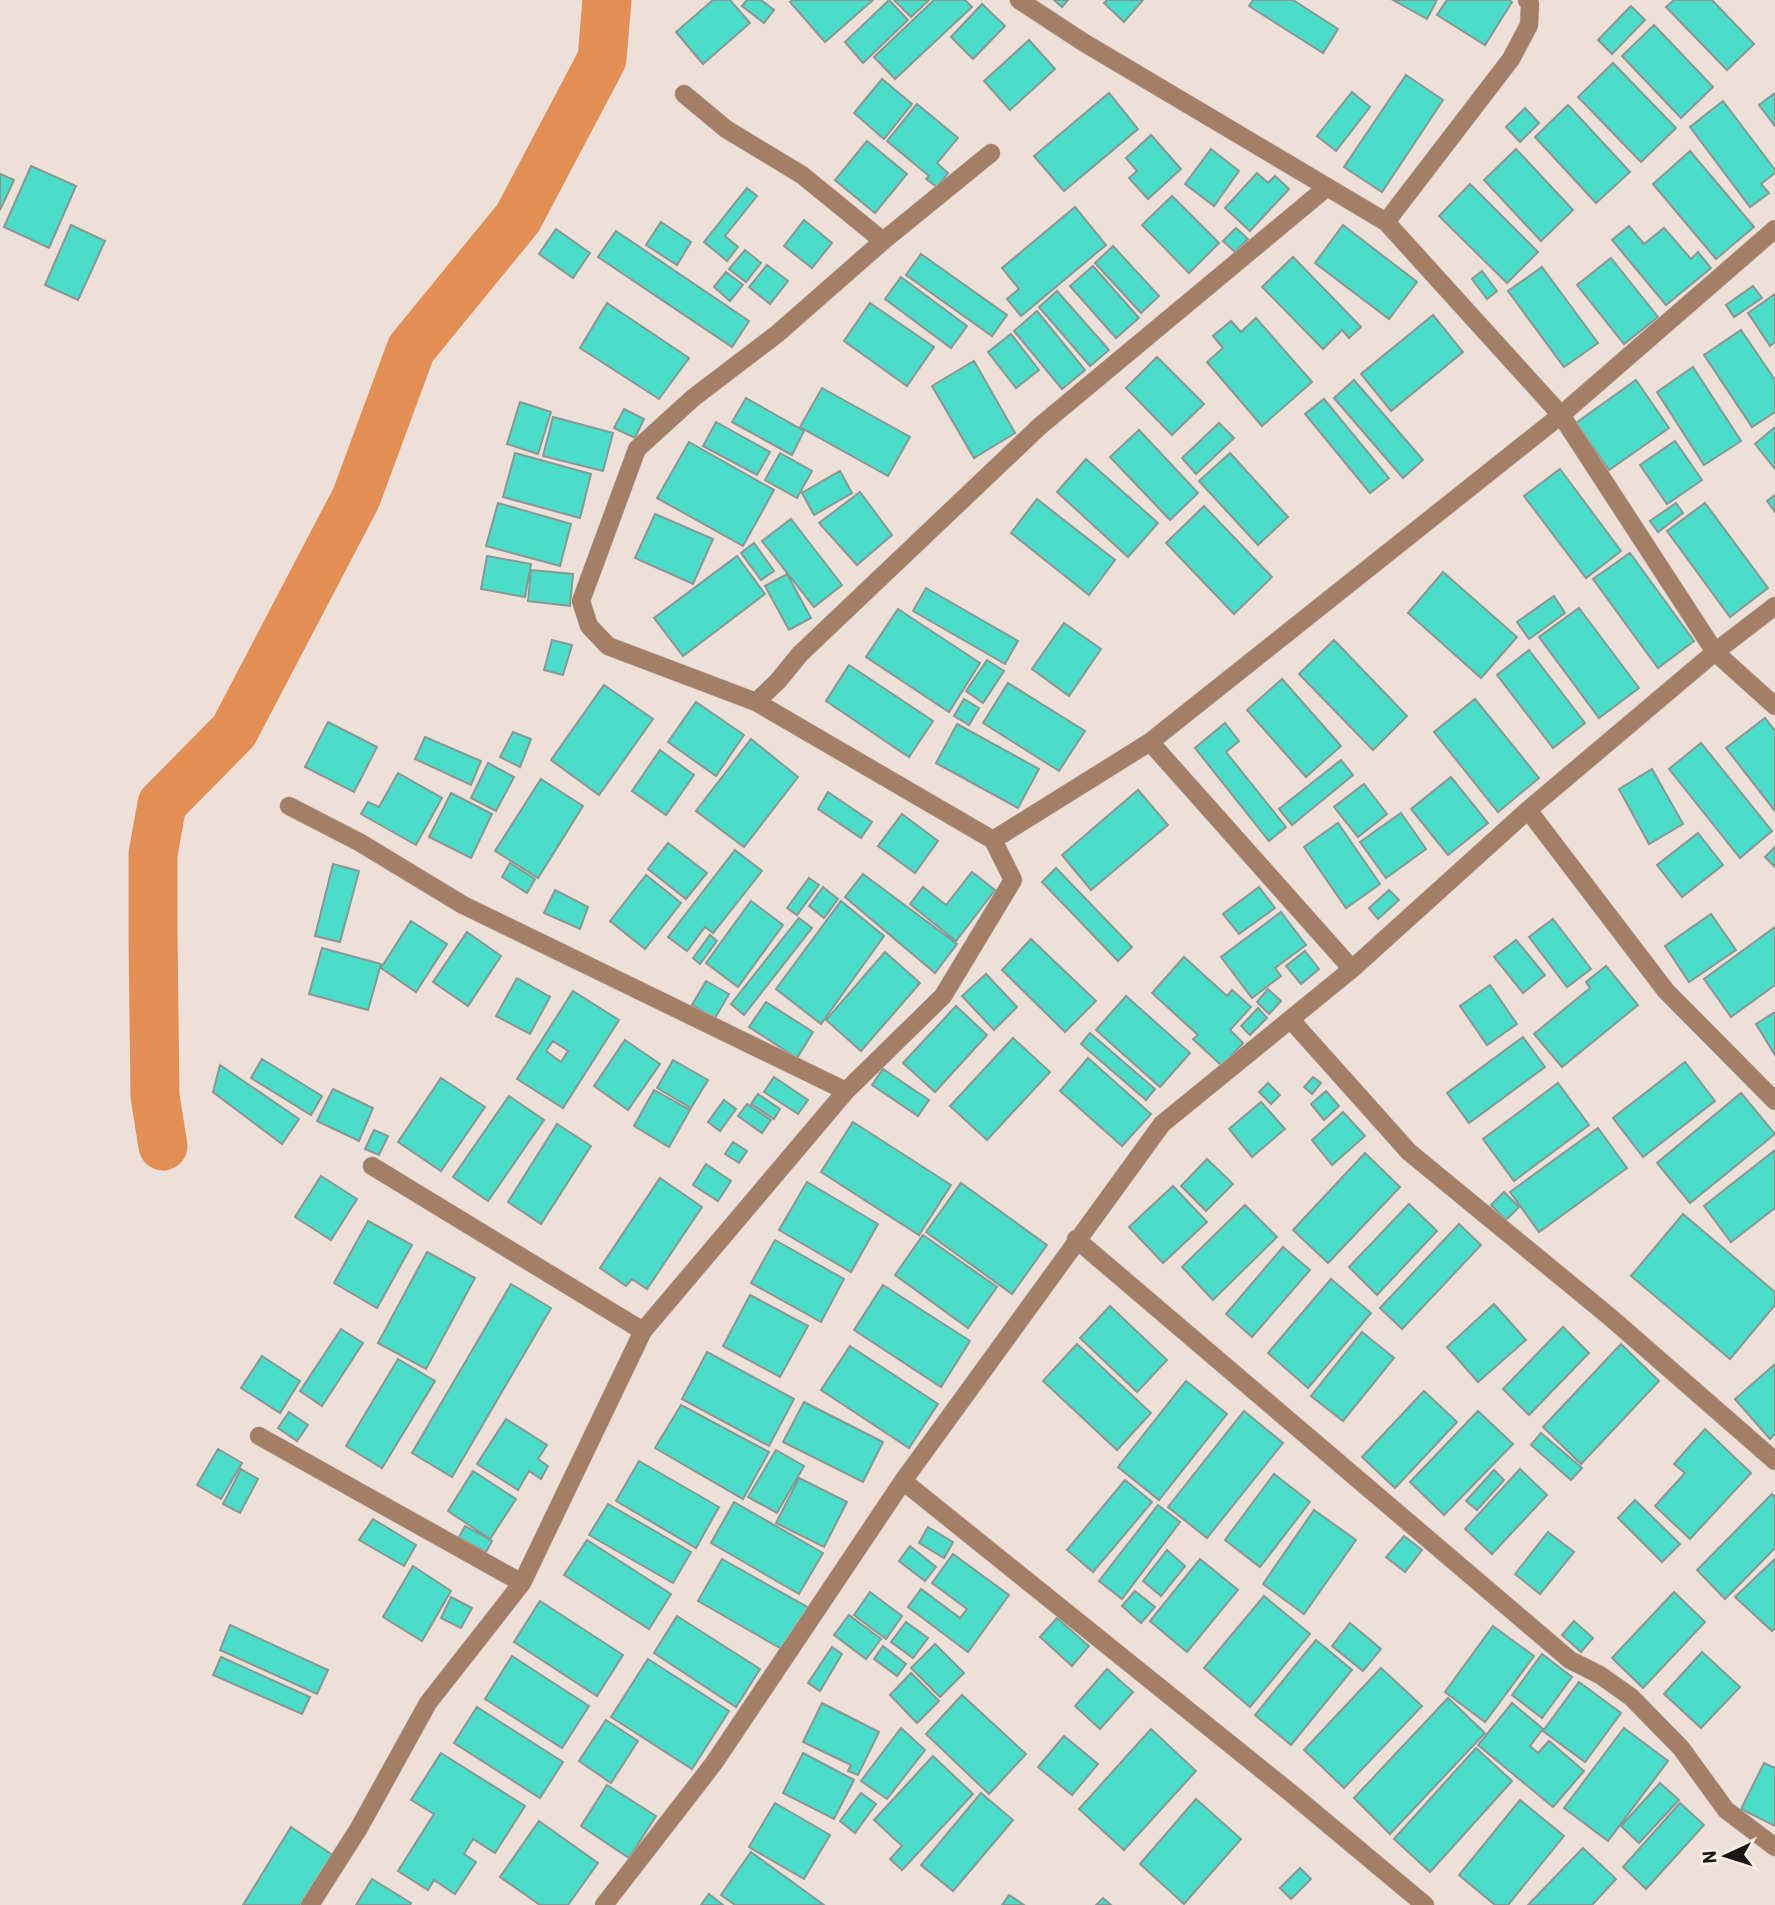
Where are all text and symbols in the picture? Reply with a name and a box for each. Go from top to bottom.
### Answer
north arrow [1691,1821,1761,1891]
text: N [1697,1850,1720,1864]

